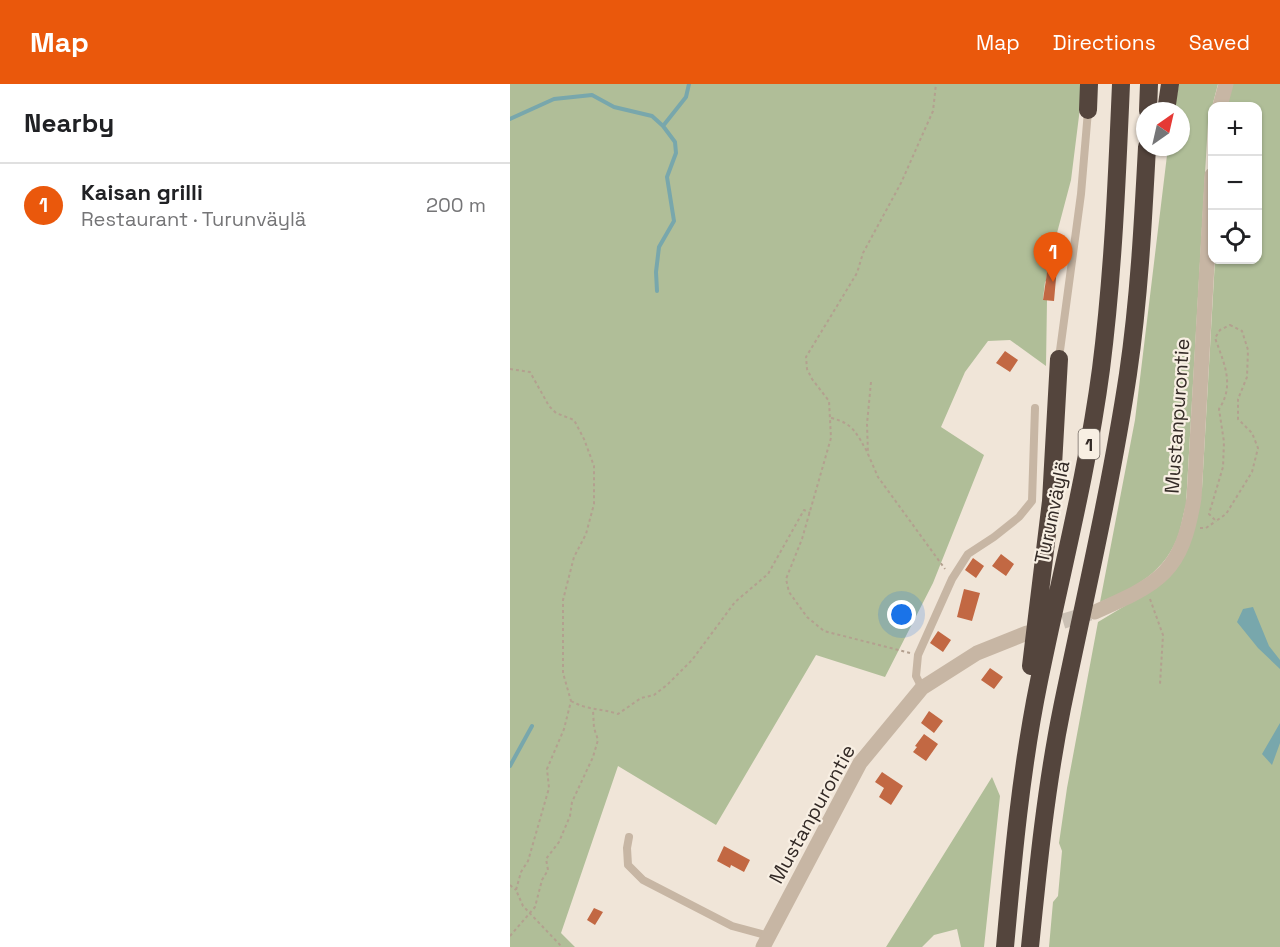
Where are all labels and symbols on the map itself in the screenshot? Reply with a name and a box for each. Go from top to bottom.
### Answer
north arrow [1136,102,1190,156]
pin: 1 [1034,232,1072,282]
street label: Mustanpurontie [1159,338,1195,494]
road number: 1 [1078,429,1100,459]
street label: Turunväylä [1028,458,1076,566]
your location [887,600,916,629]
street label: Mustanpurontie [763,740,861,888]

